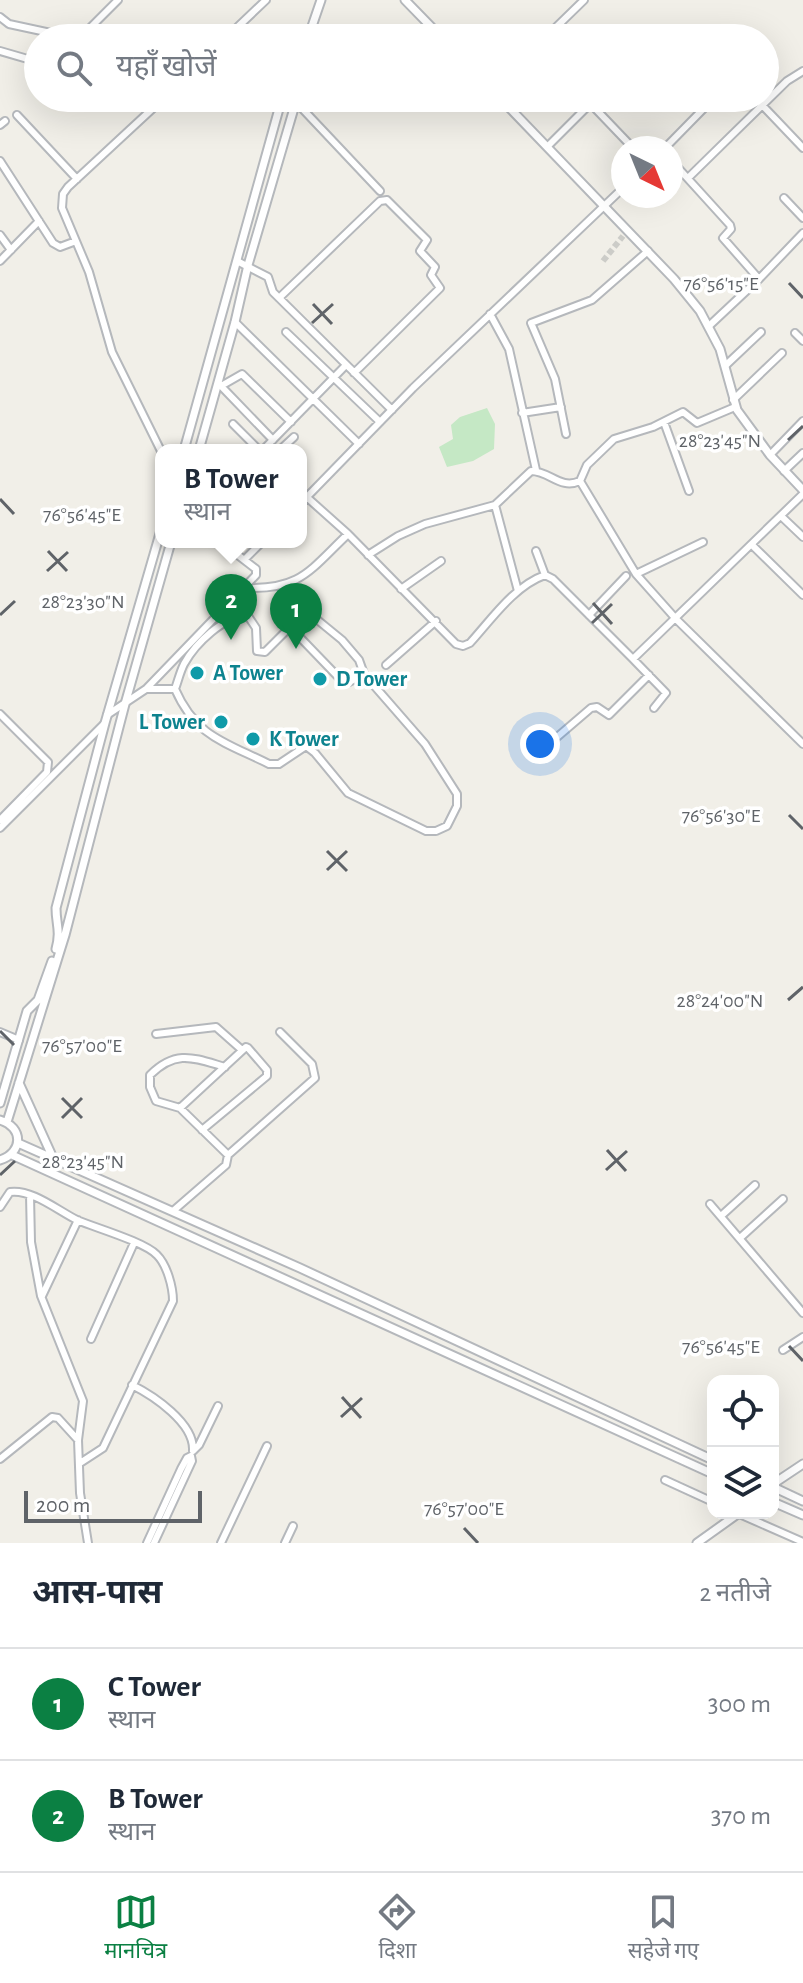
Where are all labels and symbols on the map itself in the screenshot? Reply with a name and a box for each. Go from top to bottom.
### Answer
north arrow [611,136,683,208]
text: 76°56'15"E [683,274,759,294]
text: 28°23'45"N [679,431,761,451]
text: 76°56'45"E [43,505,121,525]
pin: 2 [205,574,257,640]
pin: 1 [270,583,322,649]
text: 28°23'30"N [41,592,125,612]
place label: A Tower [213,662,283,684]
marker: A Tower [188,664,206,682]
place label: D Tower [336,668,407,690]
marker: D Tower [311,670,329,688]
place label: L Tower [139,711,205,733]
marker: L Tower [212,713,230,731]
your location [520,724,560,764]
place label: K Tower [269,728,339,750]
marker: K Tower [244,730,262,748]
text: 76°56'30"E [682,806,761,826]
text: 28°24'00"N [677,991,763,1011]
text: 76°57'00"E [42,1036,122,1056]
text: 28°23'45"N [42,1152,124,1172]
text: 76°56'45"E [682,1337,760,1357]
scale bar [24,1487,202,1523]
text: 76°57'00"E [424,1499,504,1519]

